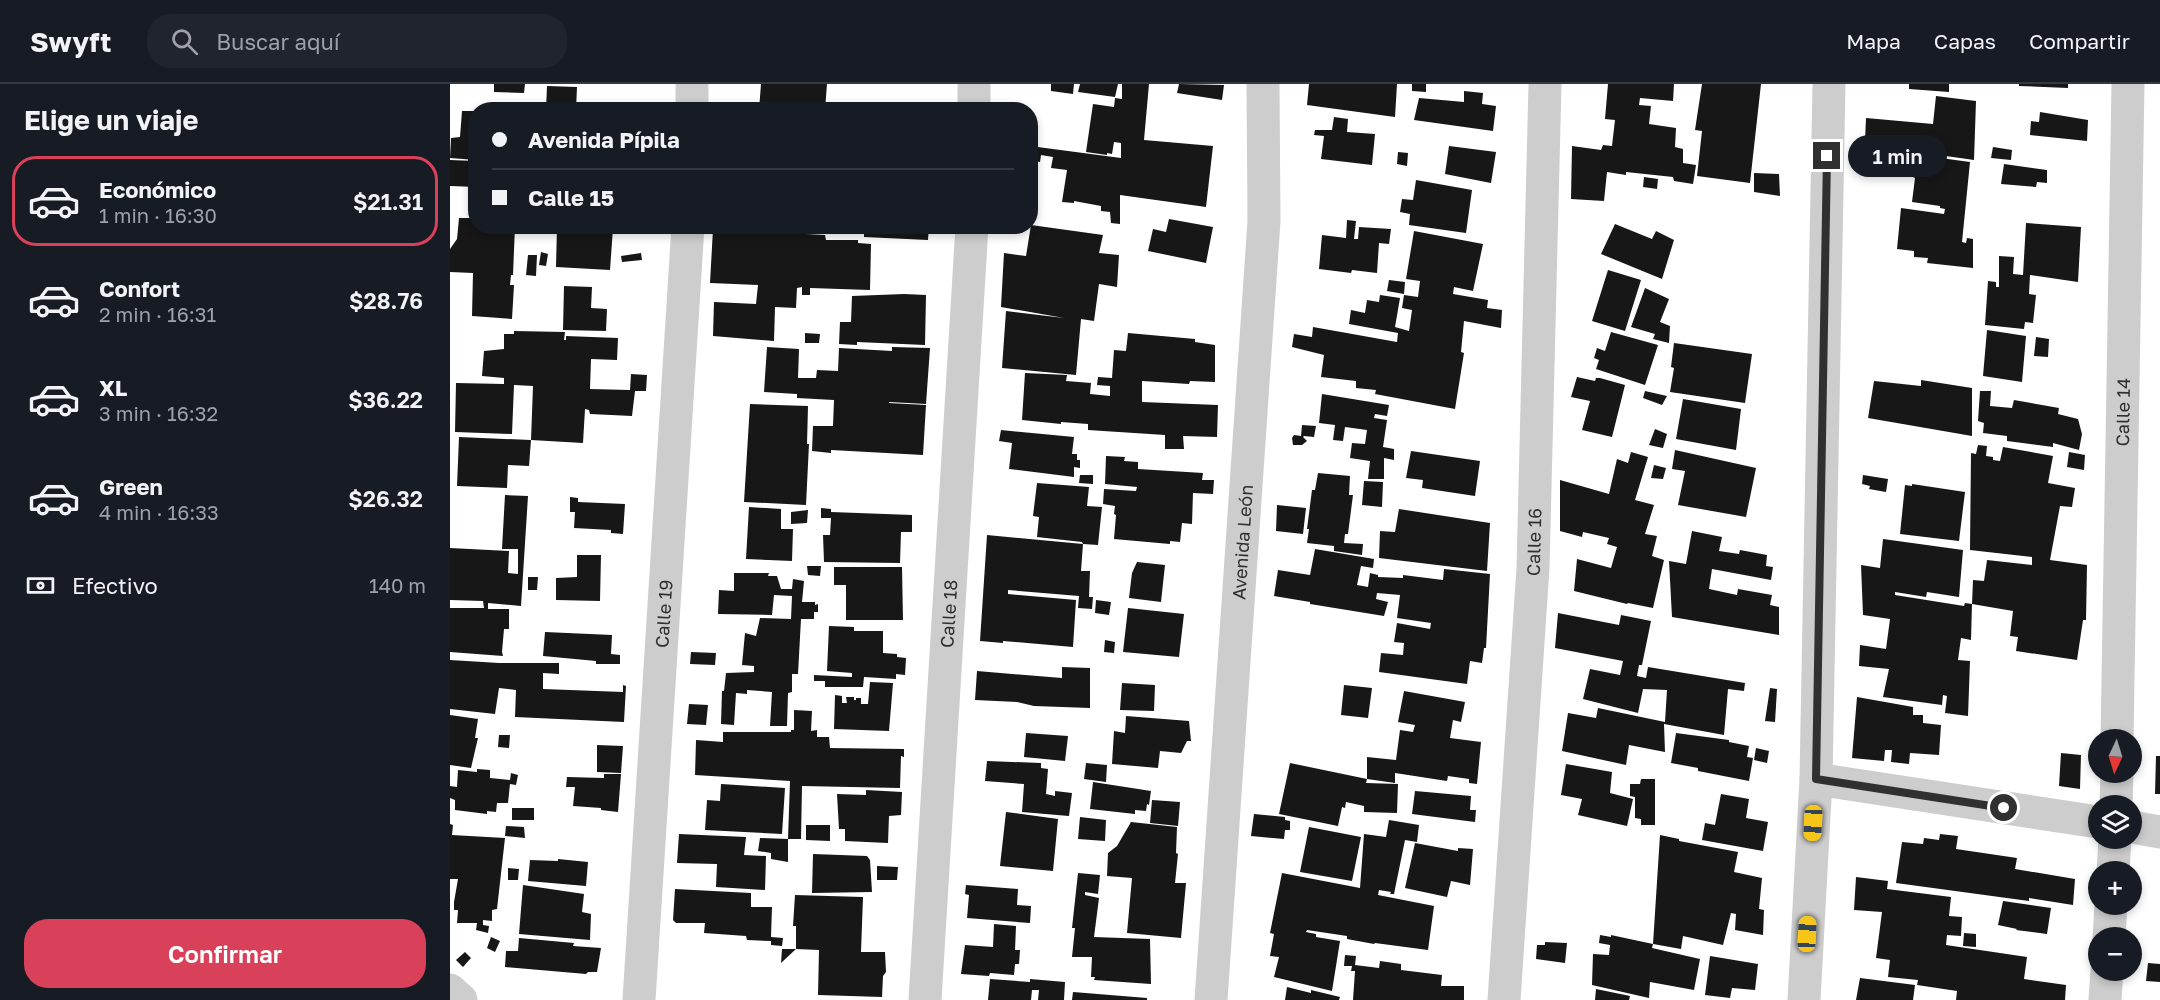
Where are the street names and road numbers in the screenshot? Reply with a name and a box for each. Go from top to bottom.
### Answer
street label: Calle 14 [2111,378,2134,446]
street label: Avenida León [1227,484,1257,600]
street label: Calle 16 [1521,508,1545,577]
street label: Calle 19 [650,579,677,649]
street label: Calle 18 [935,579,962,649]

